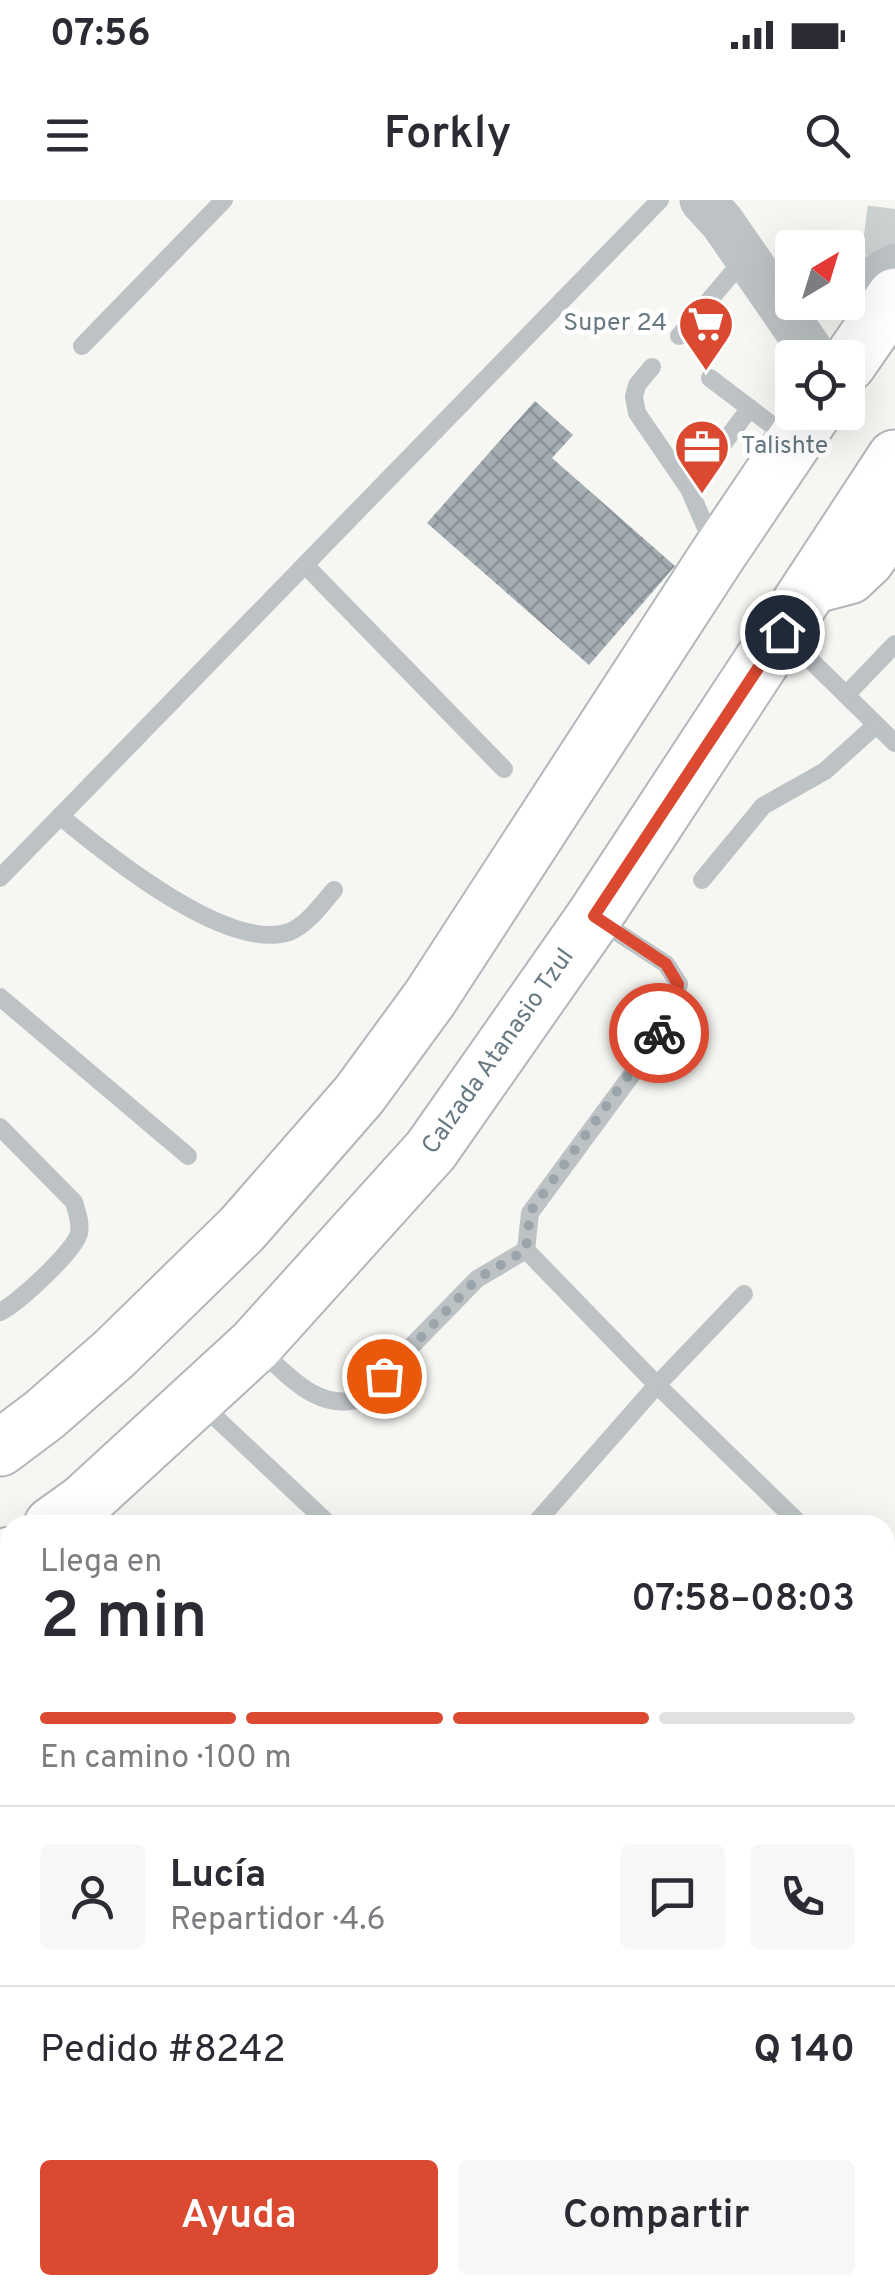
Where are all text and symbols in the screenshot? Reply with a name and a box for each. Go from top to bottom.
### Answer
text: 07:56 [50,11,151,60]
text: Forkly [384,107,511,164]
icon: menu [40,108,95,163]
icon: search [800,108,855,163]
north arrow [775,230,865,320]
map controls [775,230,865,430]
supermarket icon: Super 24 [676,294,736,373]
place label: Super 24 [563,308,667,340]
button: locate [775,340,865,430]
office icon: Talishte [672,417,732,496]
place label: Talishte [741,431,828,463]
pin [740,590,825,675]
icon: home [755,605,810,660]
street label: Calzada Atanasio Tzul [416,943,582,1161]
courier [609,983,709,1083]
icon: bike [632,1006,687,1061]
pin [342,1334,427,1419]
icon: bag [357,1349,412,1404]
text: Llega en [40,1543,162,1583]
text: 07:58–08:03 [631,1576,855,1625]
text: 2 min [40,1579,208,1661]
text: En camino · 100 m [40,1739,292,1779]
button: person [40,1844,145,1949]
button: chat [620,1844,725,1949]
button: phone [750,1844,855,1949]
text: Lucía [170,1852,266,1901]
text: Repartidor · 4.6 [170,1901,386,1941]
text: Pedido #8242 [40,2027,286,2076]
text: Q 140 [753,2027,855,2076]
button: Ayuda [40,2160,438,2275]
button: Compartir [458,2160,855,2275]

